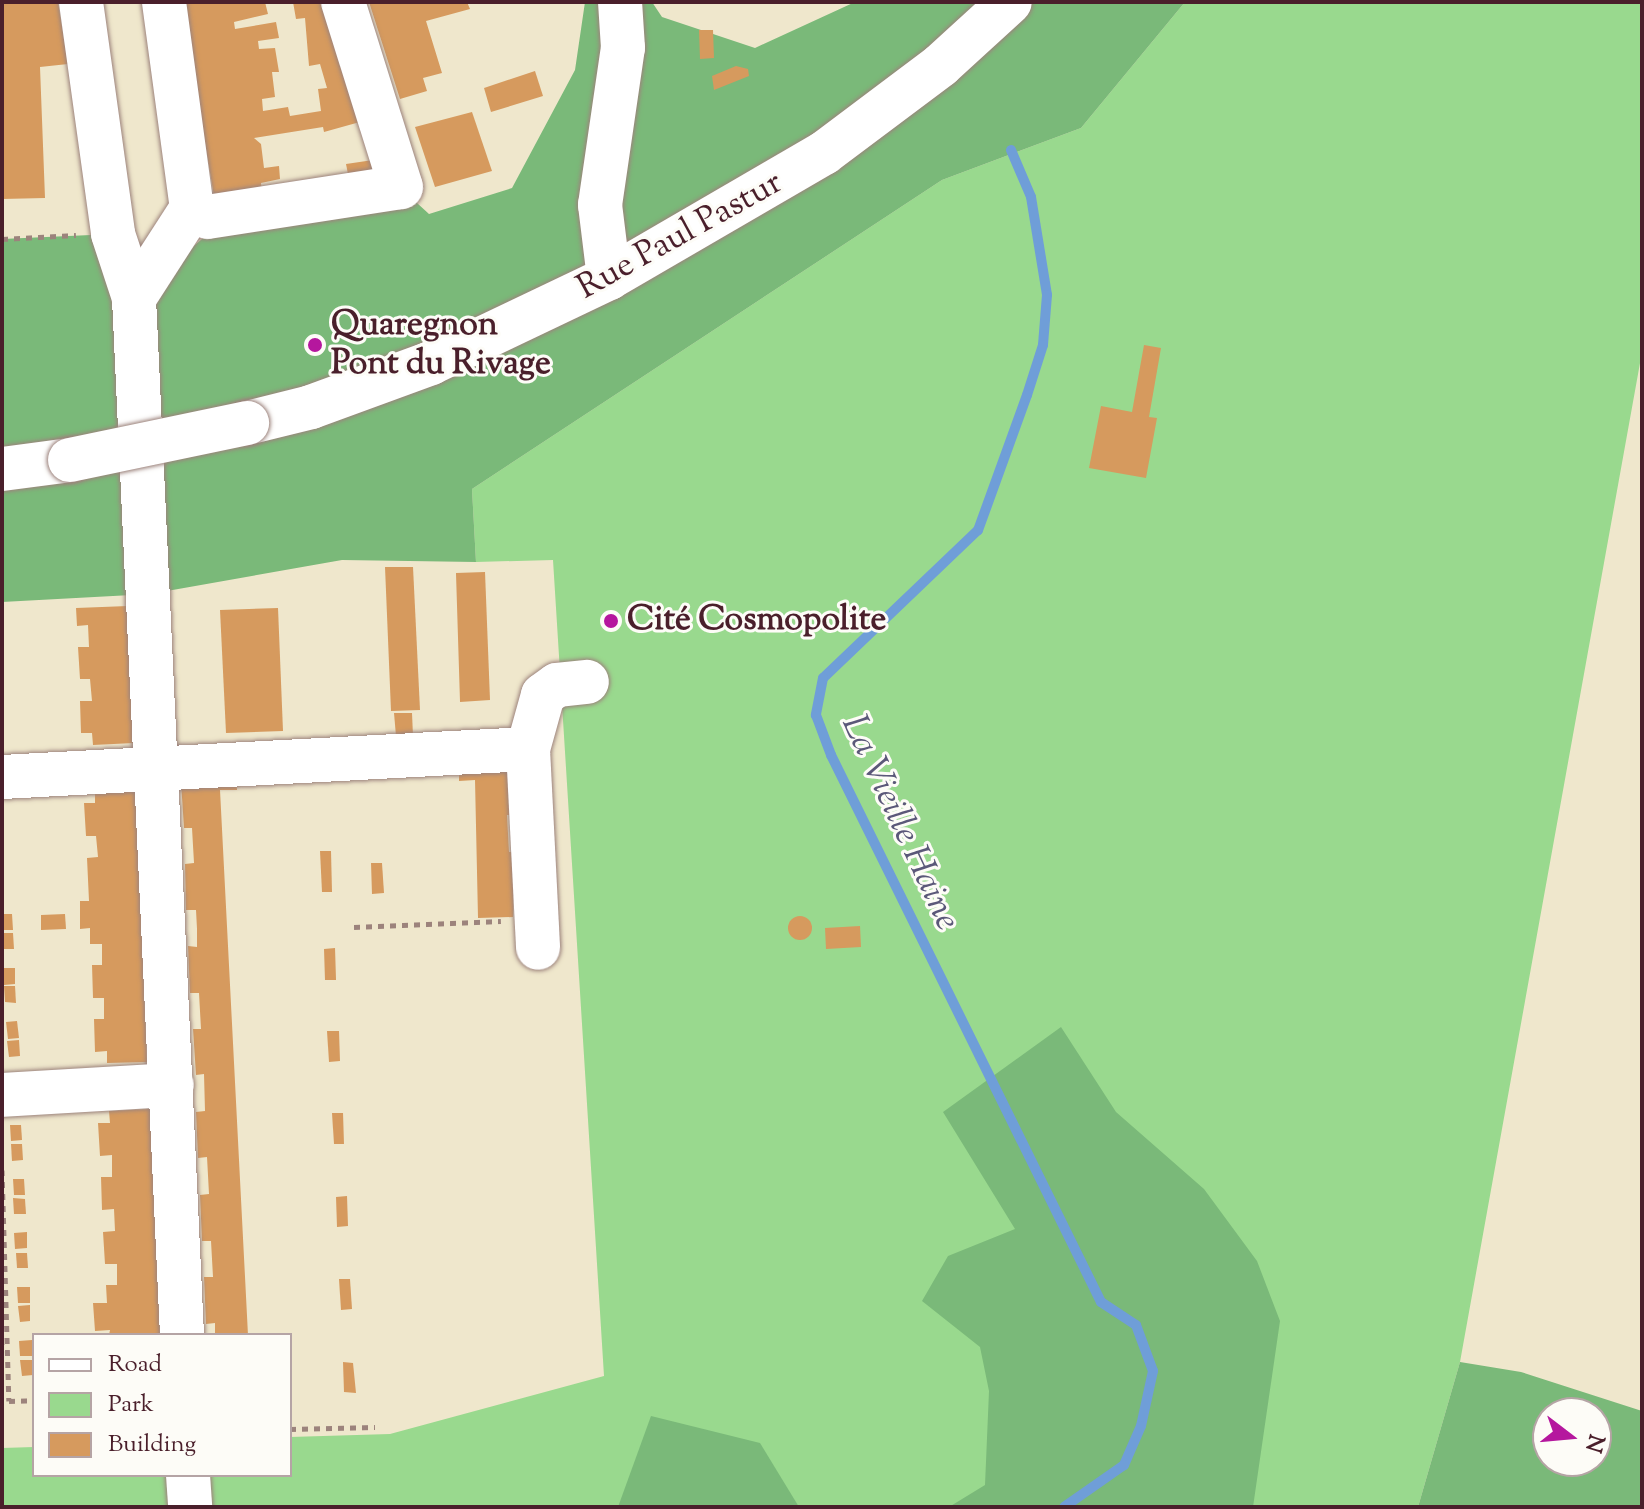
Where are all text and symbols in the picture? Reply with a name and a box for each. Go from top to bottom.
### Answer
street label: Rue Paul Pastur [570,163,790,309]
place label: Quaregnon Pont du Rivage [331,305,551,384]
marker: Quaregnon Pont du Rivage [306,336,324,354]
place label: Cité Cosmopolite [627,601,886,641]
marker: Cité Cosmopolite [602,612,620,630]
water label: La Vieille Haine [830,709,968,937]
legend [32,1333,292,1477]
text: Road [108,1348,162,1382]
text: Park [108,1388,154,1422]
north arrow [1532,1397,1612,1477]
text: Building [108,1428,196,1462]
text: N [1575,1430,1611,1456]

